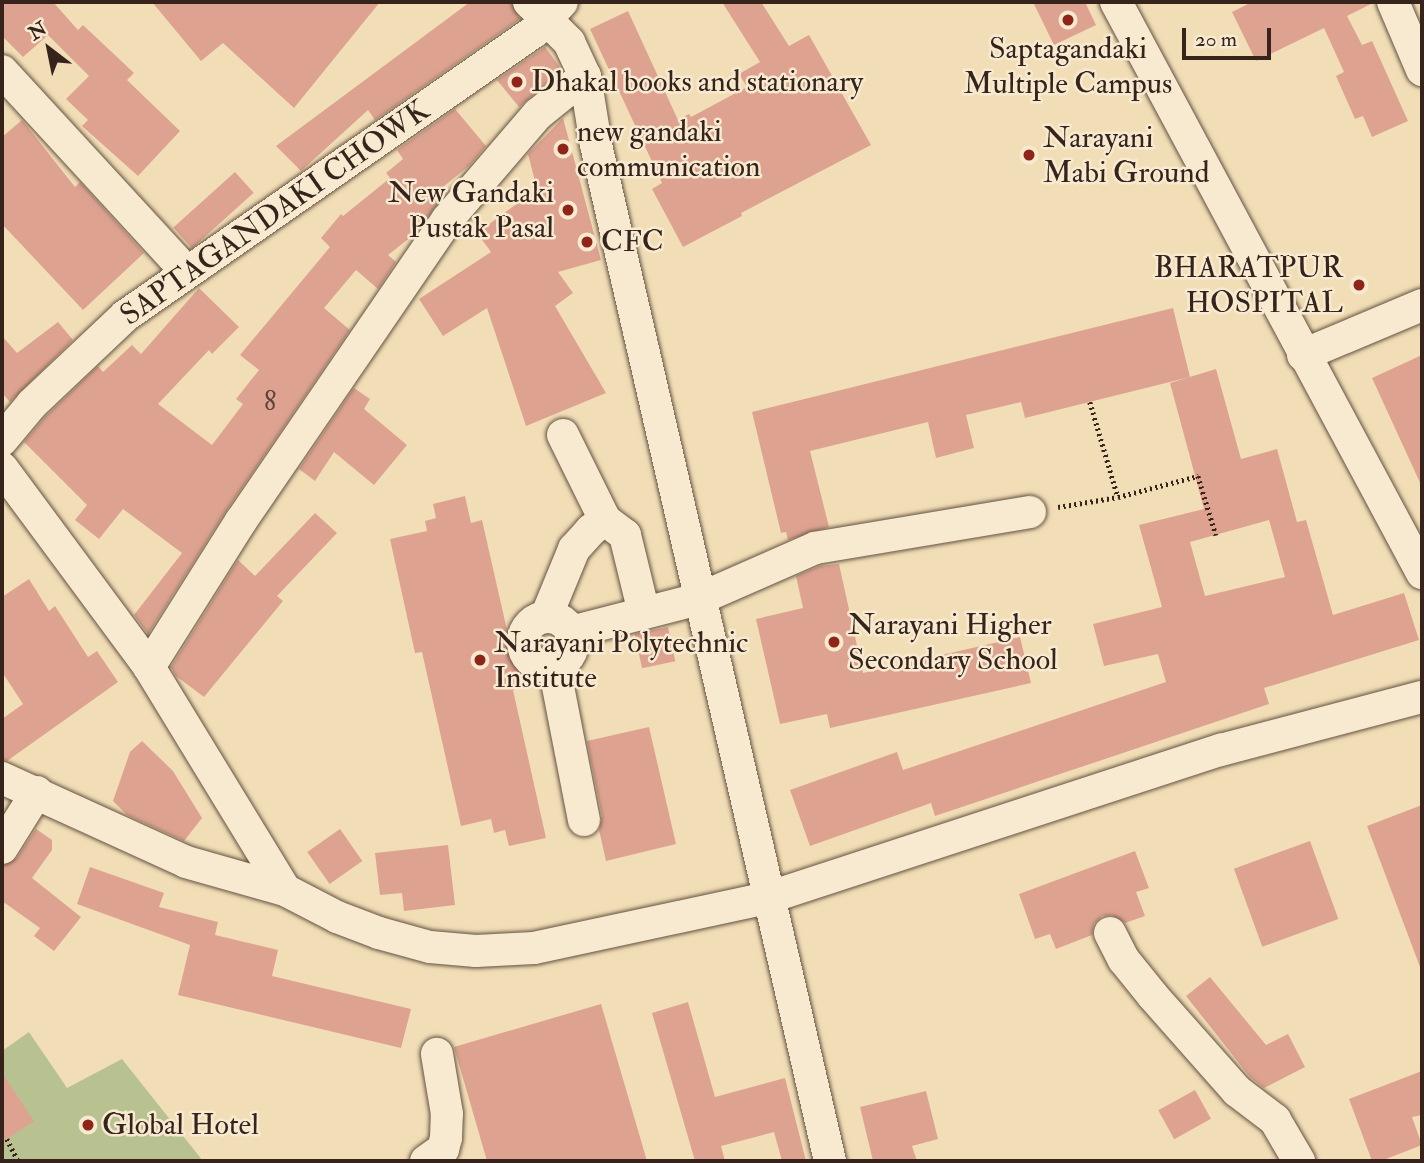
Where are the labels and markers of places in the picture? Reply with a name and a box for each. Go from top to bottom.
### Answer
marker: Saptagandaki Multiple Campus [1060,12,1076,28]
place label: Saptagandaki Multiple Campus [964,31,1172,102]
place label: Dhakal books and stationary [531,64,863,100]
marker: Dhakal books and stationary [509,74,525,90]
place label: new gandaki communication [577,114,760,184]
place label: Narayani Mabi Ground [1043,120,1209,190]
marker: new gandaki communication [555,141,571,157]
marker: Narayani Mabi Ground [1021,147,1037,163]
place label: New Gandaki Pustak Pasal [388,175,554,246]
marker: New Gandaki Pustak Pasal [560,202,576,218]
place label: CFC [601,224,664,260]
marker: CFC [579,234,595,250]
place label: BHARATPUR HOSPITAL [1154,250,1343,320]
marker: BHARATPUR HOSPITAL [1349,275,1369,295]
place label: Narayani Higher Secondary School [848,607,1058,678]
place label: Narayani Polytechnic Institute [494,625,748,696]
marker: Narayani Higher Secondary School [826,634,842,650]
marker: Narayani Polytechnic Institute [472,652,488,668]
place label: Global Hotel [102,1107,259,1143]
marker: Global Hotel [80,1117,96,1133]

